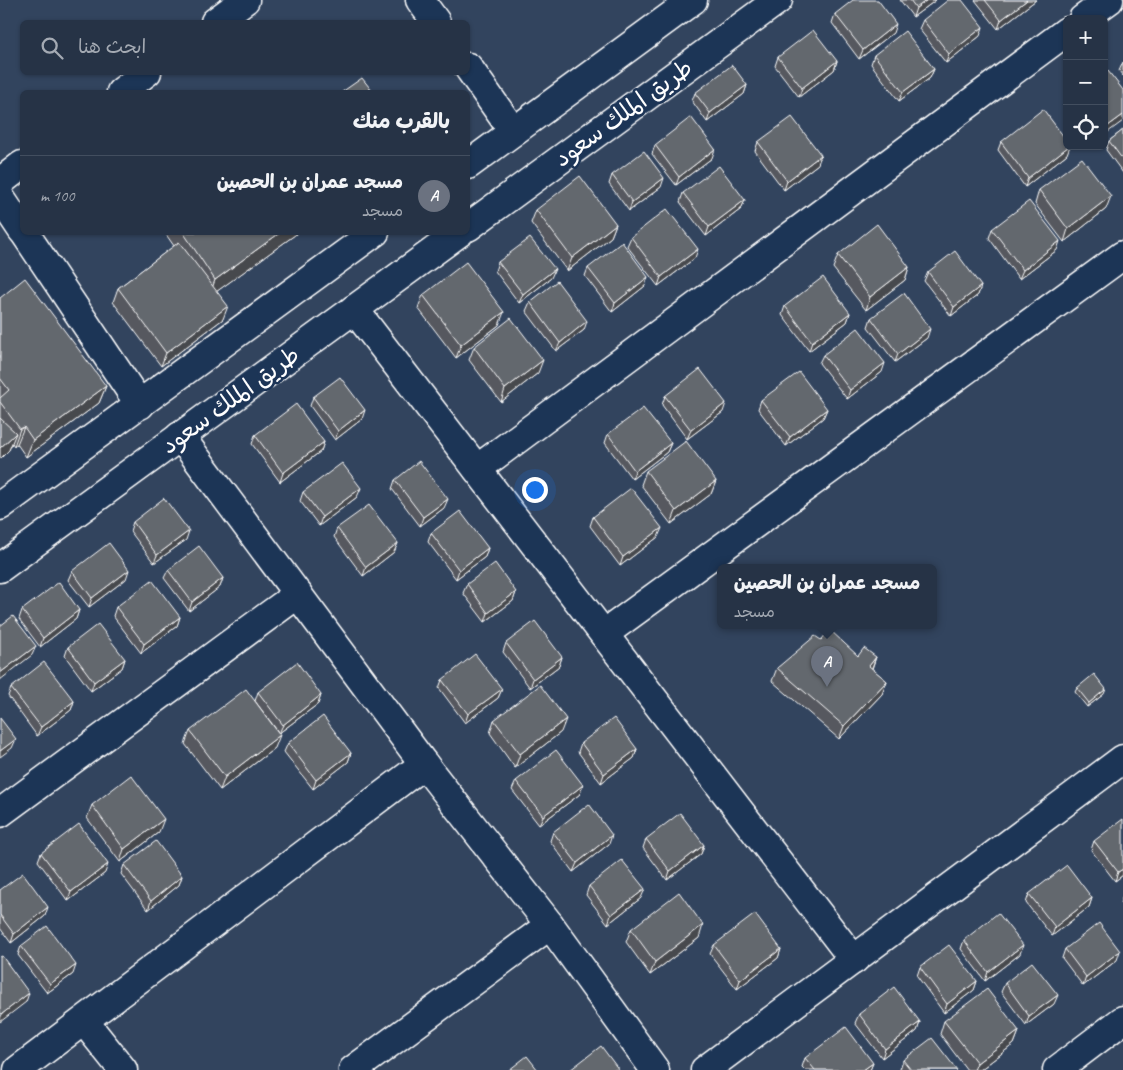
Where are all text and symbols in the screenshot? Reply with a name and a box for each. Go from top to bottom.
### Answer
map controls [1063,15,1108,150]
button: + [1063,15,1108,60]
search box [20,20,470,75]
icon: search [38,34,66,62]
text: ابحث هنا [78,35,146,59]
street label: طريق الملك سعود [548,53,699,174]
button: − [1063,60,1108,105]
button: locate [1063,105,1108,150]
text: بالقرب منك [353,108,450,134]
text: مسجد عمران بن الحصين [217,170,403,194]
text: 100 m [40,186,74,206]
text: A [430,186,438,206]
text: مسجد [362,201,403,221]
street label: طريق الملك سعود [155,340,306,461]
your location [522,477,548,503]
popup [717,564,937,629]
text: مسجد عمران بن الحصين [734,571,920,595]
text: مسجد [734,602,775,622]
pin: A [811,646,843,687]

